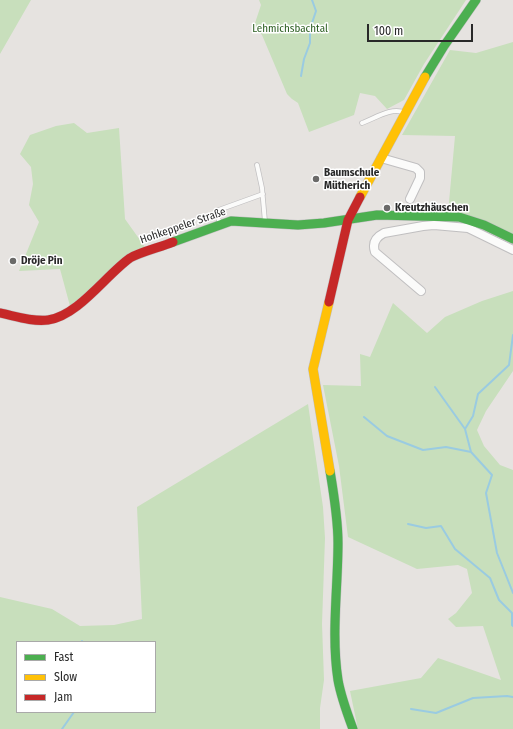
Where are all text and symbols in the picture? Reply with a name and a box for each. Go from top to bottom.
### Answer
scale bar [369,16,475,42]
park label: Lehmichsbachtal [252,22,328,36]
text: 100 m [374,24,403,38]
place label: Baumschule Mütherich [324,166,379,192]
marker: Baumschule Mütherich [311,174,321,184]
place label: Kreutzhäuschen [395,201,469,215]
marker: Kreutzhäuschen [382,203,392,213]
street label: Hohkeppeler Straße [138,205,228,247]
place label: Dröje Pin [21,254,62,268]
marker: Dröje Pin [8,256,18,266]
legend [16,641,156,713]
text: Fast [54,650,73,664]
text: Slow [54,670,77,684]
text: Jam [54,690,72,704]

